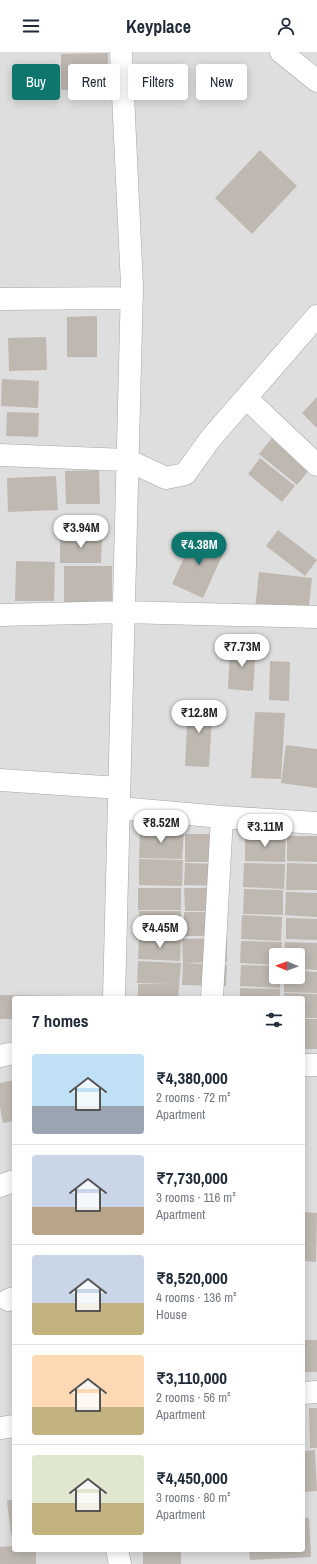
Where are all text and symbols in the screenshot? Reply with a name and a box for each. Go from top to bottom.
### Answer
text: Keyplace [126,14,191,39]
icon: menu [20,15,42,37]
icon: person [275,15,297,37]
chip: Buy [12,64,60,100]
chip: Rent [68,64,120,100]
chip: Filters [128,64,188,100]
chip: New [196,64,247,100]
pin: ₹3.94M [48,515,114,549]
text: ₹3.94M [62,519,100,536]
pin: ₹4.38M [166,532,232,566]
text: ₹4.38M [180,536,218,553]
pin: ₹7.73M [209,634,275,668]
text: ₹7.73M [223,638,261,655]
pin: ₹12.8M [166,700,232,734]
text: ₹12.8M [180,704,218,721]
pin: ₹8.52M [128,810,194,844]
text: ₹8.52M [142,814,180,831]
pin: ₹3.11M [232,814,298,848]
text: ₹3.11M [247,818,283,835]
pin: ₹4.45M [127,915,193,949]
text: ₹4.45M [141,919,179,936]
north arrow [269,948,305,984]
map controls [269,948,305,984]
text: 7 homes [32,1009,89,1032]
icon: filters [263,1009,285,1031]
text: ₹4,380,000 [156,1066,228,1089]
icon: home [64,1070,112,1118]
text: 2 rooms · 72 m² [156,1089,231,1106]
text: Apartment [156,1106,205,1123]
text: ₹7,730,000 [156,1166,228,1189]
icon: home [64,1171,112,1219]
text: 3 rooms · 116 m² [156,1189,236,1206]
text: Apartment [156,1206,205,1223]
text: ₹8,520,000 [156,1266,228,1289]
icon: home [64,1271,112,1319]
text: 4 rooms · 136 m² [156,1289,237,1306]
text: House [156,1306,187,1323]
text: ₹3,110,000 [156,1366,227,1389]
icon: home [64,1371,112,1419]
text: 2 rooms · 56 m² [156,1389,231,1406]
text: Apartment [156,1406,205,1423]
text: ₹4,450,000 [156,1466,228,1489]
icon: home [64,1471,112,1519]
text: 3 rooms · 80 m² [156,1489,231,1506]
text: Apartment [156,1506,205,1523]

